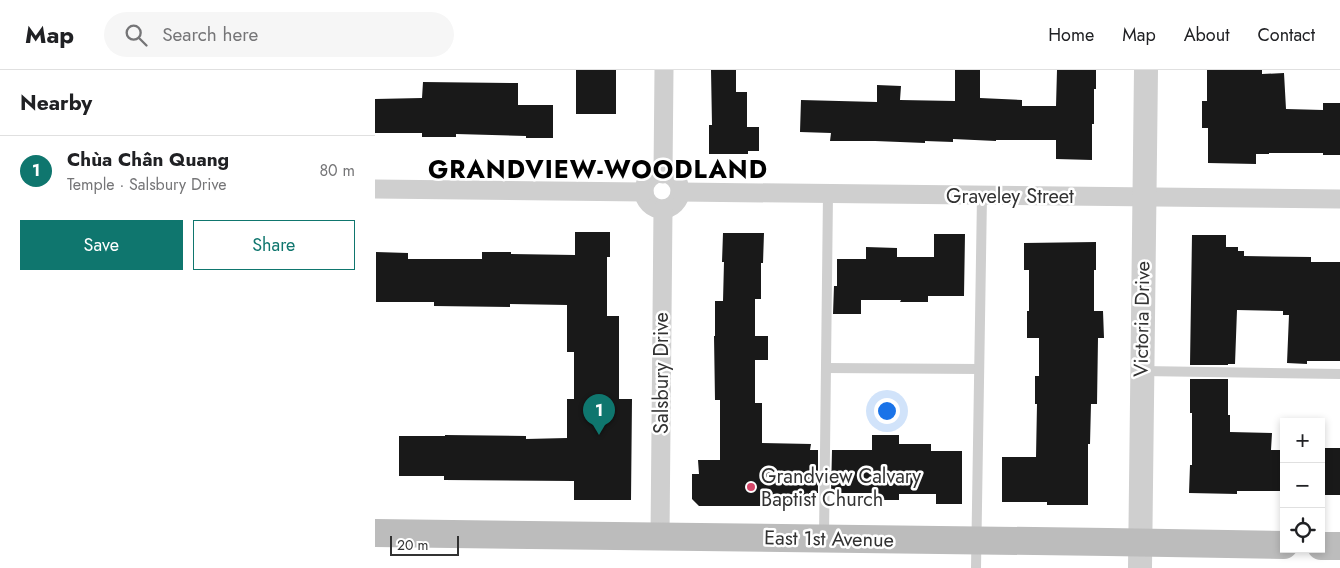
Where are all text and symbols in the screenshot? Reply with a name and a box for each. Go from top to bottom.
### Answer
search box [104,12,454,57]
text: Map [25,17,74,52]
icon: search [122,21,150,49]
text: Search here [162,21,258,48]
text: Home [1048,22,1094,48]
text: Map [1122,22,1156,48]
text: About [1184,22,1229,48]
text: Contact [1257,22,1315,48]
text: Nearby [20,88,92,118]
text: Chùa Chân Quang [67,146,229,173]
district label: GRANDVIEW-WOODLAND [428,151,768,187]
text: 1 [32,159,40,182]
text: 80 m [319,159,355,182]
text: Temple · Salsbury Drive [67,173,227,196]
street label: Graveley Street [946,182,1074,211]
button: Save [20,220,183,270]
button: Share [193,220,355,270]
street label: Victoria Drive [1126,261,1158,377]
street label: Salsbury Drive [647,312,676,434]
pin: 1 [583,394,615,435]
your location [874,398,900,424]
map controls [1280,418,1325,553]
button: + [1280,418,1325,463]
place label: Grandview Calvary Baptist Church [761,462,921,514]
button: − [1280,463,1325,508]
marker: Grandview Calvary Baptist Church [745,481,757,493]
button: locate [1280,508,1325,553]
street label: East 1st Avenue [764,523,894,555]
scale bar [390,533,459,556]
text: 20 m [397,535,429,555]

